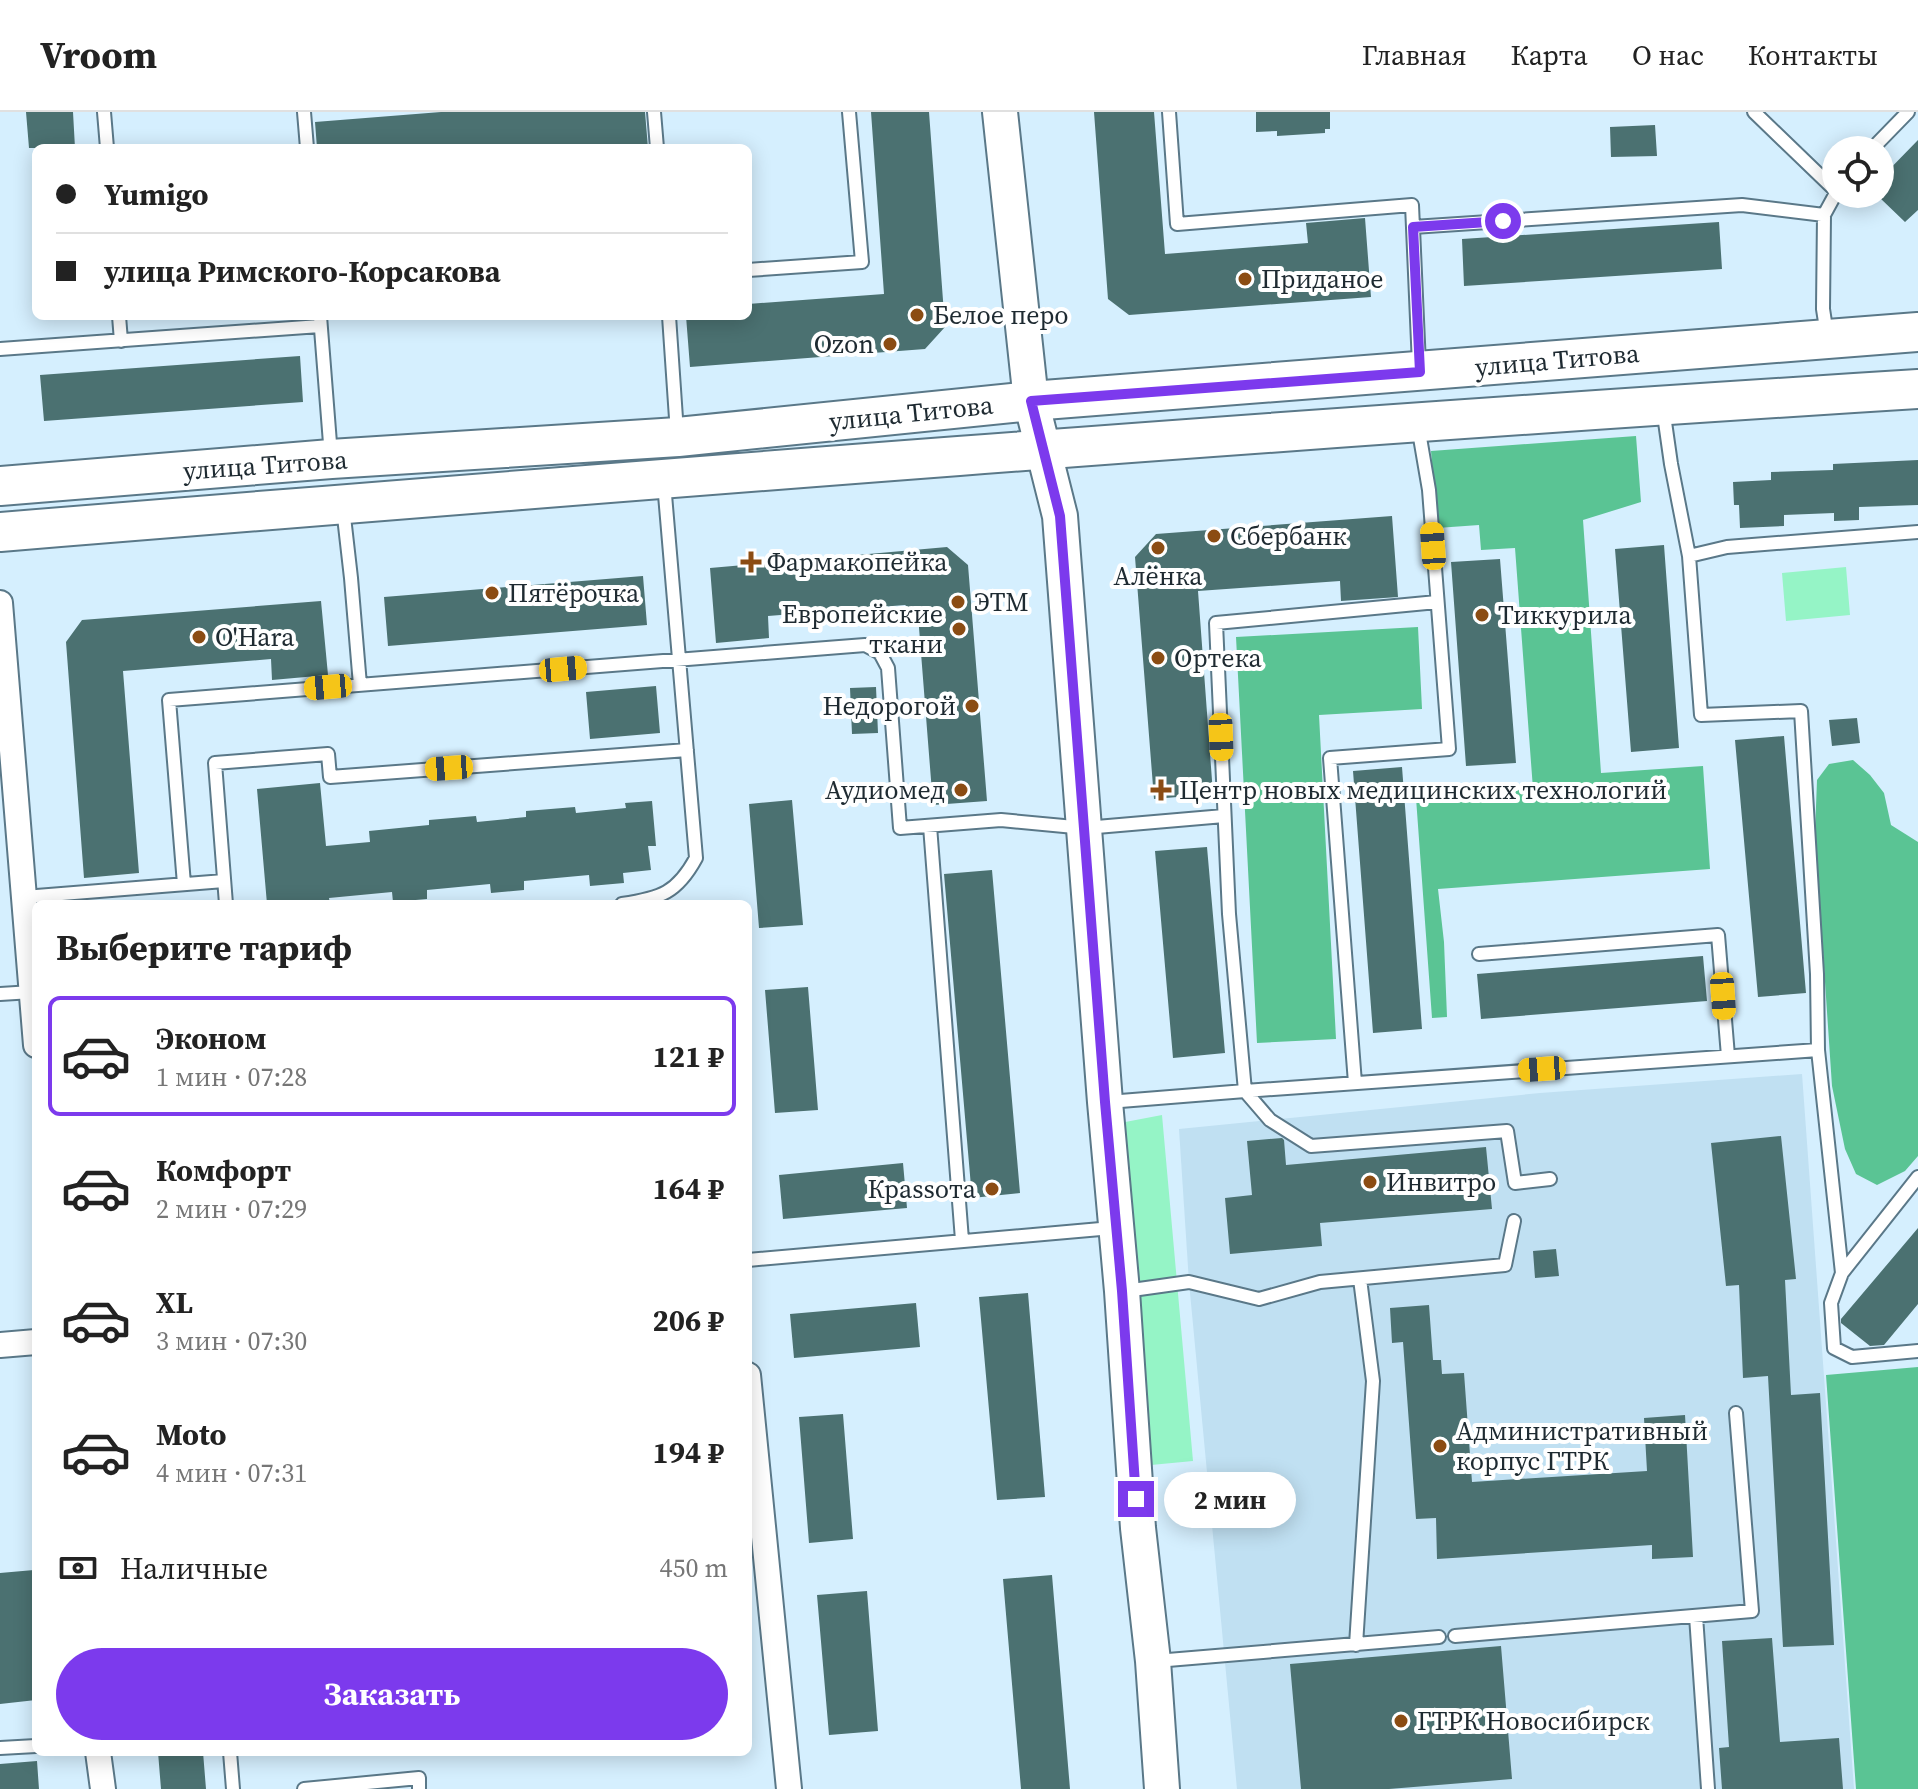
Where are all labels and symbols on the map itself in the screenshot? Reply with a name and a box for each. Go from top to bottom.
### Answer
route start [1485,203,1521,239]
place label: Приданое [1261,261,1384,297]
marker: Приданое [1236,270,1254,288]
place label: Белое перо [933,297,1069,333]
marker: Белое перо [908,306,926,324]
place label: Ozon [814,326,874,362]
marker: Ozon [881,335,899,353]
street label: улица Титова [1473,335,1641,385]
street label: улица Титова [827,386,996,440]
street label: улица Титова [182,441,349,489]
place label: Сбербанк [1230,518,1347,554]
car [1419,521,1447,571]
marker: Сбербанк [1205,527,1223,545]
marker: Алёнка [1149,539,1167,557]
place label: Фармакопейка [767,544,948,580]
marker: Фармакопейка [742,553,760,571]
place label: Алёнка [1114,558,1203,594]
place label: Пятёрочка [508,575,640,611]
marker: Пятёрочка [483,584,501,602]
place label: ЭТМ [974,584,1029,620]
marker: ЭТМ [949,593,967,611]
place label: Европейские ткани [782,596,943,662]
place label: Тиккурила [1498,597,1632,633]
marker: Тиккурила [1473,606,1491,624]
place label: O'Hara [215,619,295,655]
marker: Европейские ткани [950,620,968,638]
marker: O'Hara [190,628,208,646]
place label: Ортека [1174,640,1263,676]
marker: Ортека [1149,649,1167,667]
car [538,655,588,683]
car [303,673,353,701]
place label: Недорогой [822,688,956,724]
marker: Недорогой [963,697,981,715]
car [1208,713,1234,761]
car [424,754,474,782]
place label: Аудиомед [825,772,945,808]
place label: Центр новых медицинских технологий [1179,772,1667,808]
marker: Центр новых медицинских технологий [1150,779,1172,801]
marker: Аудиомед [952,781,970,799]
car [1709,971,1737,1021]
car [1517,1055,1567,1083]
place label: Инвитро [1386,1164,1496,1200]
place label: Краssота [868,1171,977,1207]
marker: Инвитро [1361,1173,1379,1191]
marker: Краssота [983,1180,1001,1198]
place label: Административный корпус ГТРК [1456,1413,1708,1479]
marker: Административный корпус ГТРК [1431,1437,1449,1455]
callout: 2 мин [1164,1471,1296,1527]
route end [1118,1481,1154,1517]
place label: ГТРК Новосибирск [1417,1703,1650,1739]
marker: ГТРК Новосибирск [1392,1712,1410,1730]

